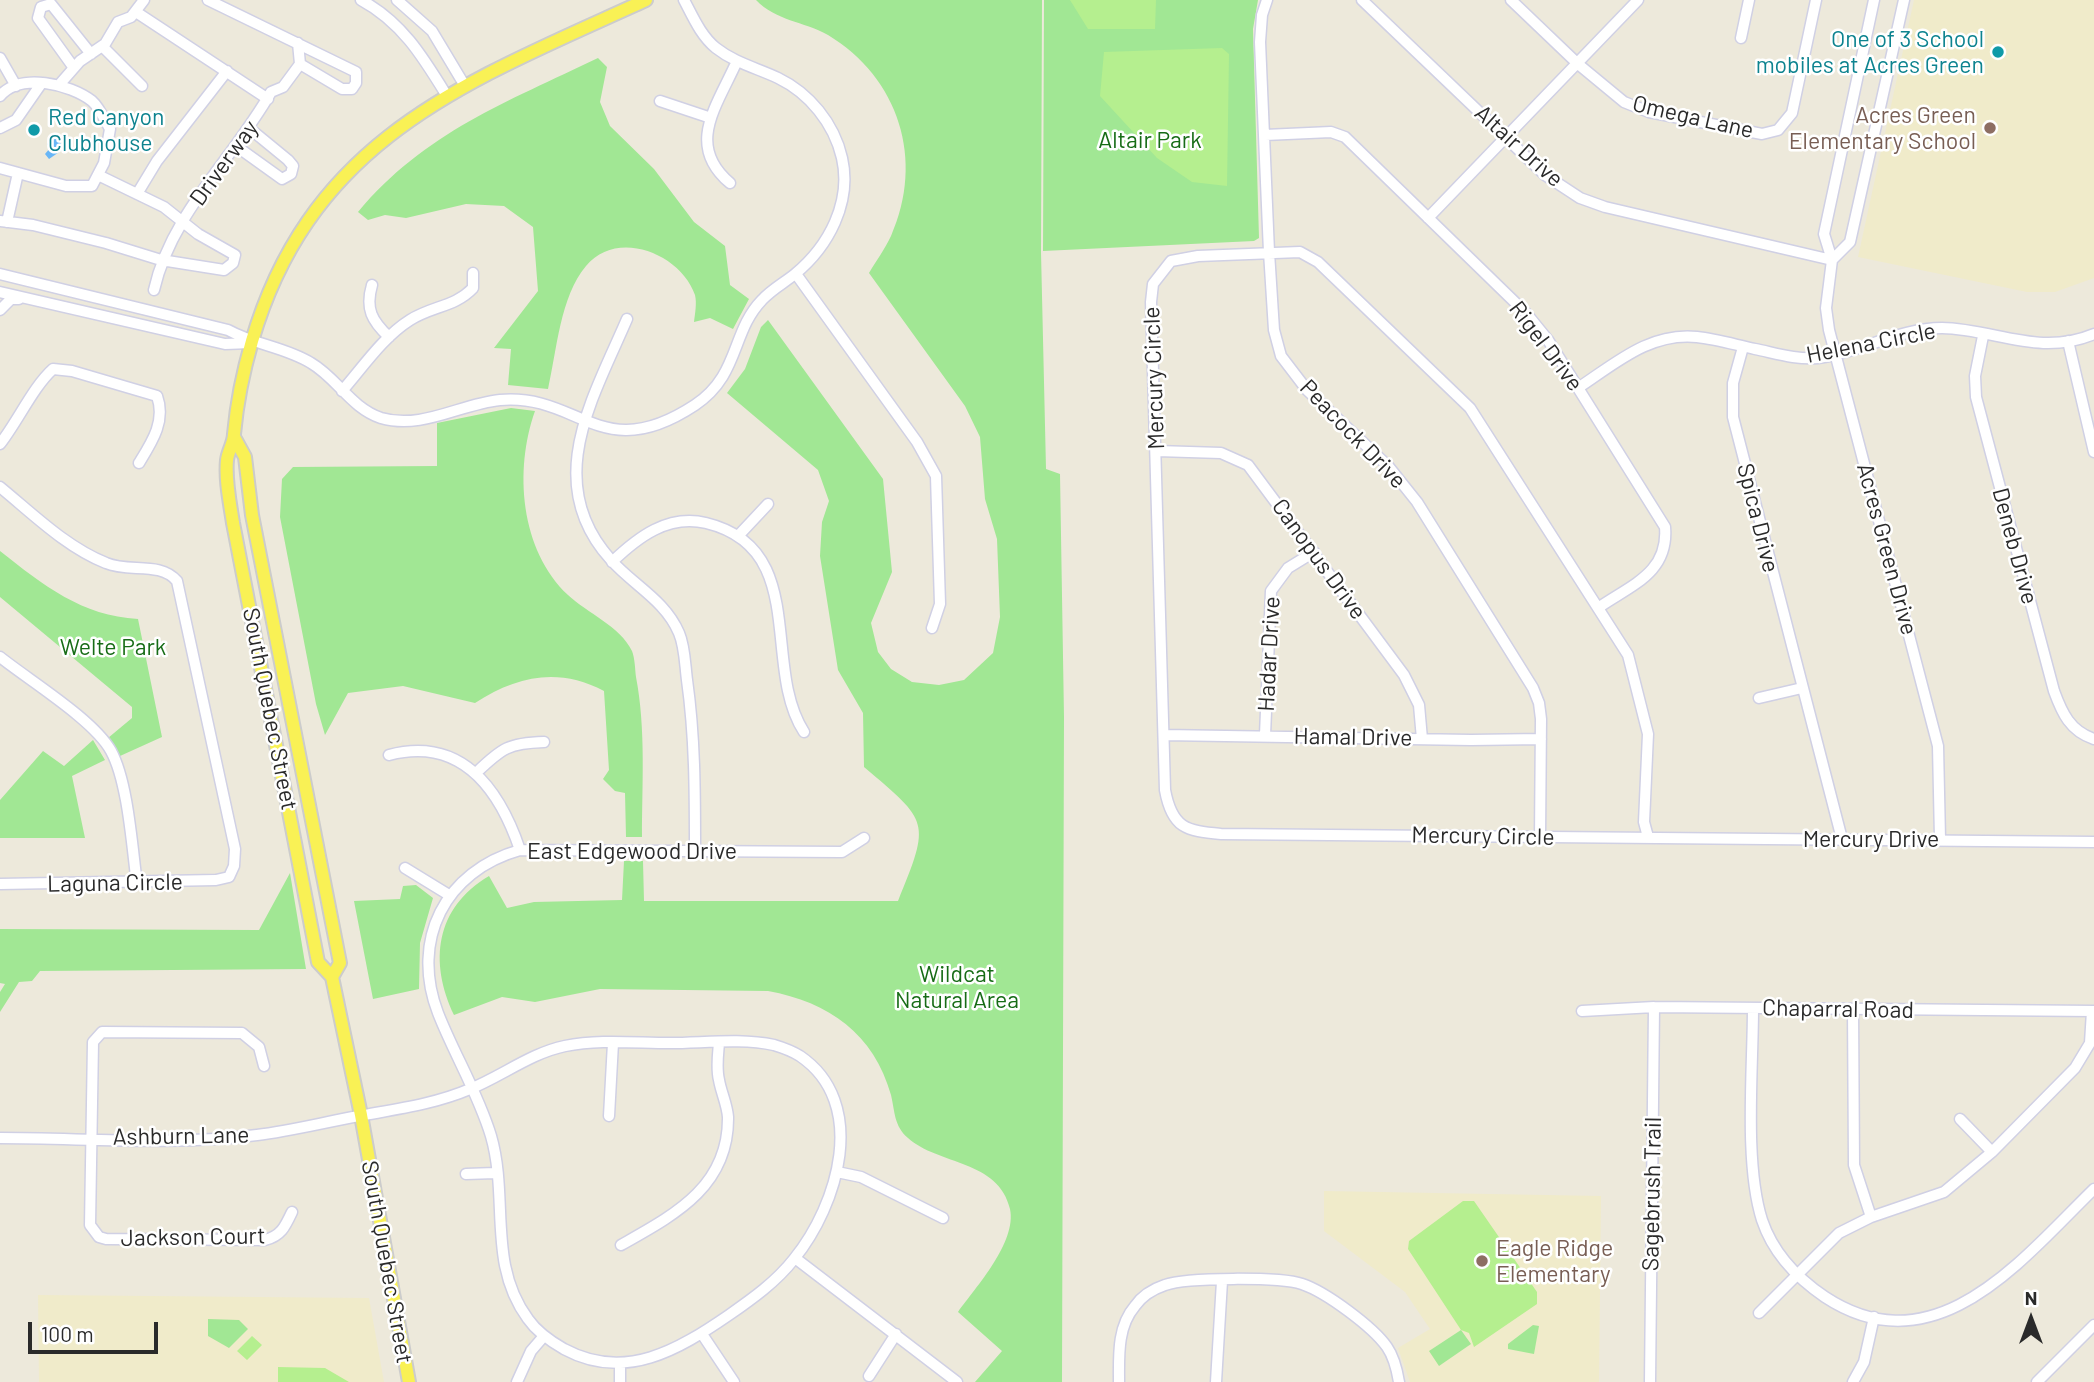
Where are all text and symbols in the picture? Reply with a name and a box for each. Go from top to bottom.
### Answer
place label: One of 3 School mobiles at Acres Green [1756,25,1984,79]
marker: One of 3 School mobiles at Acres Green [1990,44,2006,60]
street label: Omega Lane [1630,90,1756,144]
street label: Altair Drive [1469,99,1569,193]
place label: Acres Green Elementary School [1789,101,1976,155]
place label: Red Canyon Clubhouse [48,103,164,157]
street label: Driverway [184,115,264,211]
marker: Acres Green Elementary School [1982,120,1998,136]
marker: Red Canyon Clubhouse [26,122,42,138]
park label: Altair Park [1098,126,1202,154]
street label: Rigel Drive [1503,296,1589,396]
street label: Mercury Circle [1138,306,1170,450]
street label: Helena Circle [1804,317,1938,369]
street label: Peacock Drive [1294,374,1412,494]
street label: Acres Green Drive [1851,460,1923,638]
street label: Spica Drive [1731,461,1785,575]
street label: Deneb Drive [1986,485,2044,607]
street label: Canopus Drive [1266,493,1372,625]
street label: Hadar Drive [1252,596,1286,712]
street label: South Quebec Street [237,606,303,812]
park label: Welte Park [60,633,166,661]
street label: Hamal Drive [1293,722,1413,752]
street label: Mercury Circle [1411,821,1555,851]
street label: Mercury Drive [1803,825,1939,853]
street label: East Edgewood Drive [527,837,737,865]
street label: Laguna Circle [47,868,183,898]
park label: Wildcat Natural Area [895,960,1019,1014]
street label: Chaparral Road [1762,994,1914,1024]
street label: Sagebrush Trail [1637,1117,1667,1271]
street label: Ashburn Lane [112,1121,250,1151]
street label: South Quebec Street [356,1158,418,1366]
street label: Jackson Court [120,1222,266,1252]
place label: Eagle Ridge Elementary [1496,1234,1613,1288]
marker: Eagle Ridge Elementary [1474,1253,1490,1269]
north arrow [1996,1284,2066,1354]
text: N [2025,1286,2037,1309]
scale bar [32,1308,161,1352]
text: 100 m [41,1321,94,1346]

